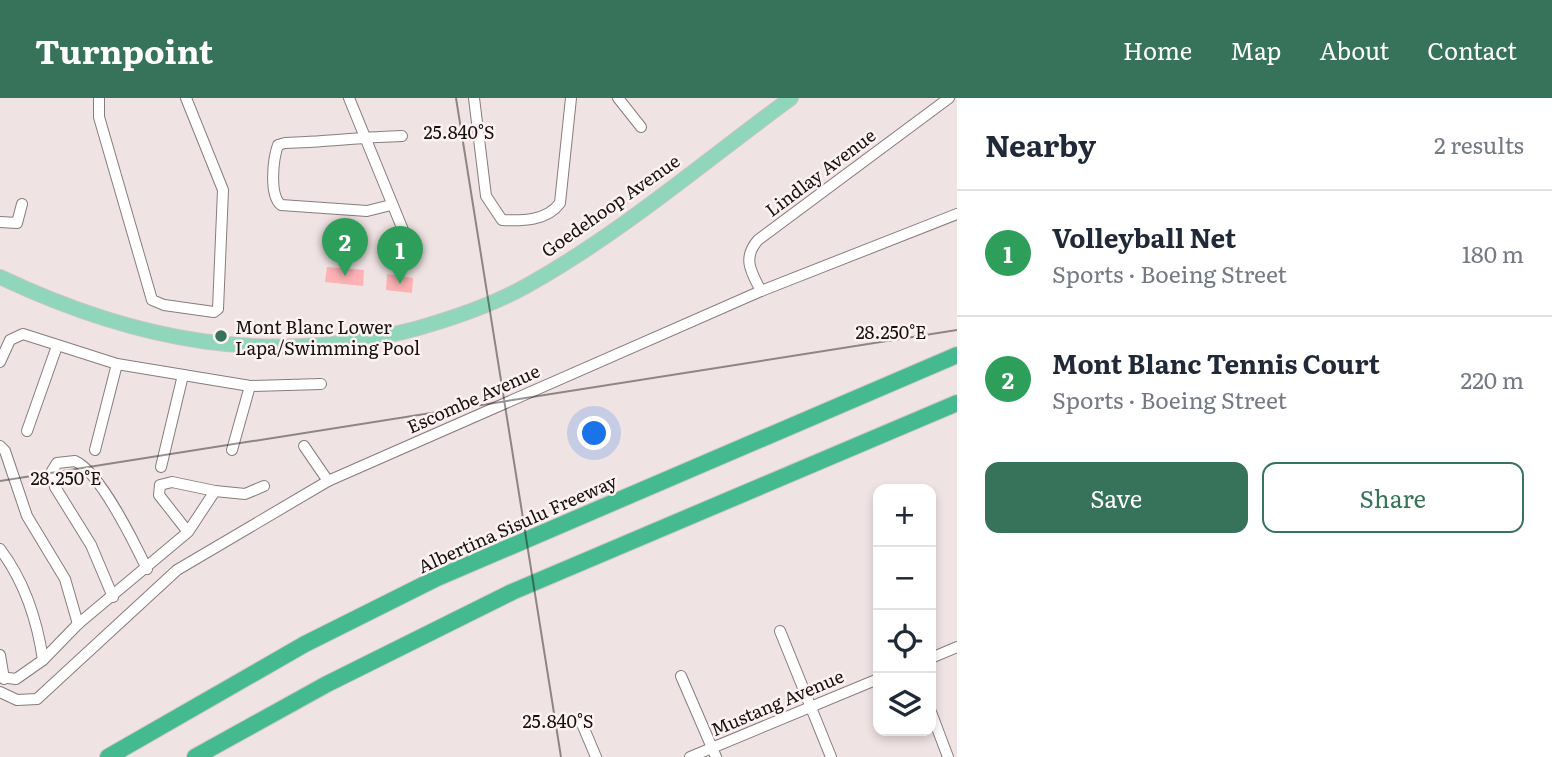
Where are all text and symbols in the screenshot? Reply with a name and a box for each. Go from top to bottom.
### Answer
text: Turnpoint [35,25,213,74]
text: Home [1123,32,1192,67]
text: Map [1230,32,1281,67]
text: About [1319,32,1389,67]
text: Contact [1427,32,1517,67]
text: 25.840°S [423,118,495,145]
street label: Lindlay Avenue [759,121,881,223]
text: Nearby [985,122,1096,166]
text: 2 results [1434,127,1524,161]
street label: Goedehoop Avenue [535,147,685,263]
text: Volleyball Net [1052,217,1236,256]
pin: 2 [322,218,368,276]
pin: 1 [377,226,423,284]
text: 1 [1003,236,1013,270]
text: 180 m [1462,236,1524,270]
text: Sports · Boeing Street [1052,256,1287,290]
place label: Mont Blanc Lower Lapa/Swimming Pool [235,313,420,361]
text: 28.250°E [855,318,927,345]
marker: Mont Blanc Lower Lapa/Swimming Pool [213,328,229,344]
text: Mont Blanc Tennis Court [1052,343,1380,382]
street label: Escombe Avenue [402,357,544,439]
text: 2 [1002,362,1014,396]
text: 220 m [1460,362,1524,396]
text: Sports · Boeing Street [1052,382,1287,416]
your location [577,416,611,450]
button: Save [985,462,1248,533]
button: Share [1262,462,1524,533]
text: 28.250°E [30,464,102,491]
street label: Albertina Sisulu Freeway [413,467,621,579]
map controls [873,484,936,736]
button: + [873,484,936,547]
button: − [873,547,936,610]
button: locate [873,610,936,673]
street label: Mustang Avenue [706,662,848,742]
button: layers [873,673,936,736]
text: 25.840°S [522,707,594,734]

